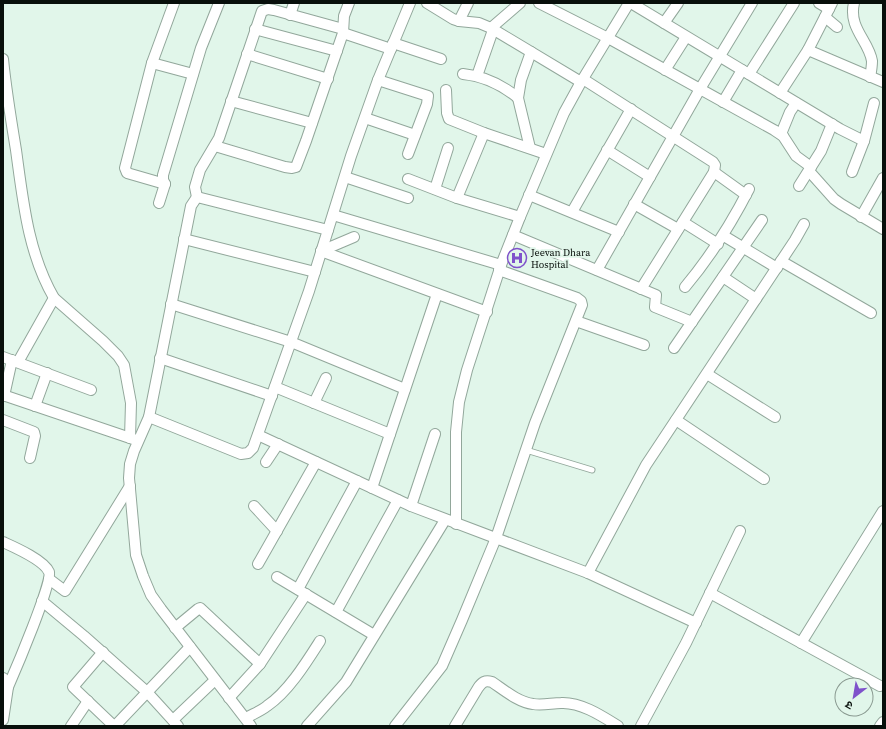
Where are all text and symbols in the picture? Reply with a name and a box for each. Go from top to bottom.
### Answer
place label: Jeevan Dhara Hospital [530,246,591,271]
hospital icon: Jeevan Dhara Hospital [506,247,528,269]
north arrow [834,677,874,717]
text: उ [842,697,856,713]

